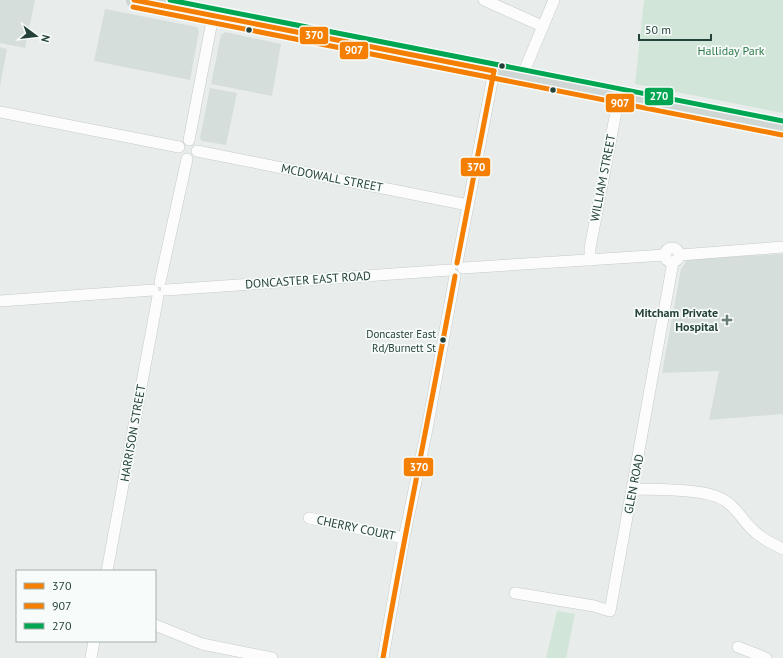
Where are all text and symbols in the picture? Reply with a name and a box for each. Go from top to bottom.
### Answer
north arrow [16,16,56,56]
scale bar [639,16,711,42]
text: 50 m [645,22,671,37]
unlabelled marker [244,25,254,35]
line badge: 370 [299,26,329,45]
text: 370 [305,28,323,42]
text: N [38,33,53,44]
line badge: 907 [339,41,369,60]
text: 907 [345,43,363,57]
park label: Halliday Park [697,43,765,58]
unlabelled marker [497,61,507,71]
unlabelled marker [548,85,558,95]
line badge: 270 [644,87,674,106]
text: 270 [650,89,668,103]
line badge: 907 [605,93,635,113]
text: 907 [611,96,629,110]
street label: WILLIAM STREET [587,133,618,223]
line badge: 370 [460,157,491,177]
street label: MCDOWALL STREET [280,160,385,195]
text: 370 [467,160,485,174]
street label: DONCASTER EAST ROAD [245,268,372,291]
place label: Mitcham Private Hospital [635,305,718,334]
marker: Mitcham Private Hospital [721,314,733,326]
place label: Doncaster East Rd/Burnett St [366,327,436,355]
marker: Doncaster East Rd/Burnett St [438,335,448,345]
street label: HARRISON STREET [117,383,148,483]
street label: GLEN ROAD [620,453,647,515]
line badge: 370 [403,457,434,477]
text: 370 [410,460,428,474]
street label: CHERRY COURT [315,512,397,543]
legend [16,570,156,642]
text: 370 [52,578,72,593]
text: 907 [52,598,72,613]
text: 270 [52,618,72,633]

